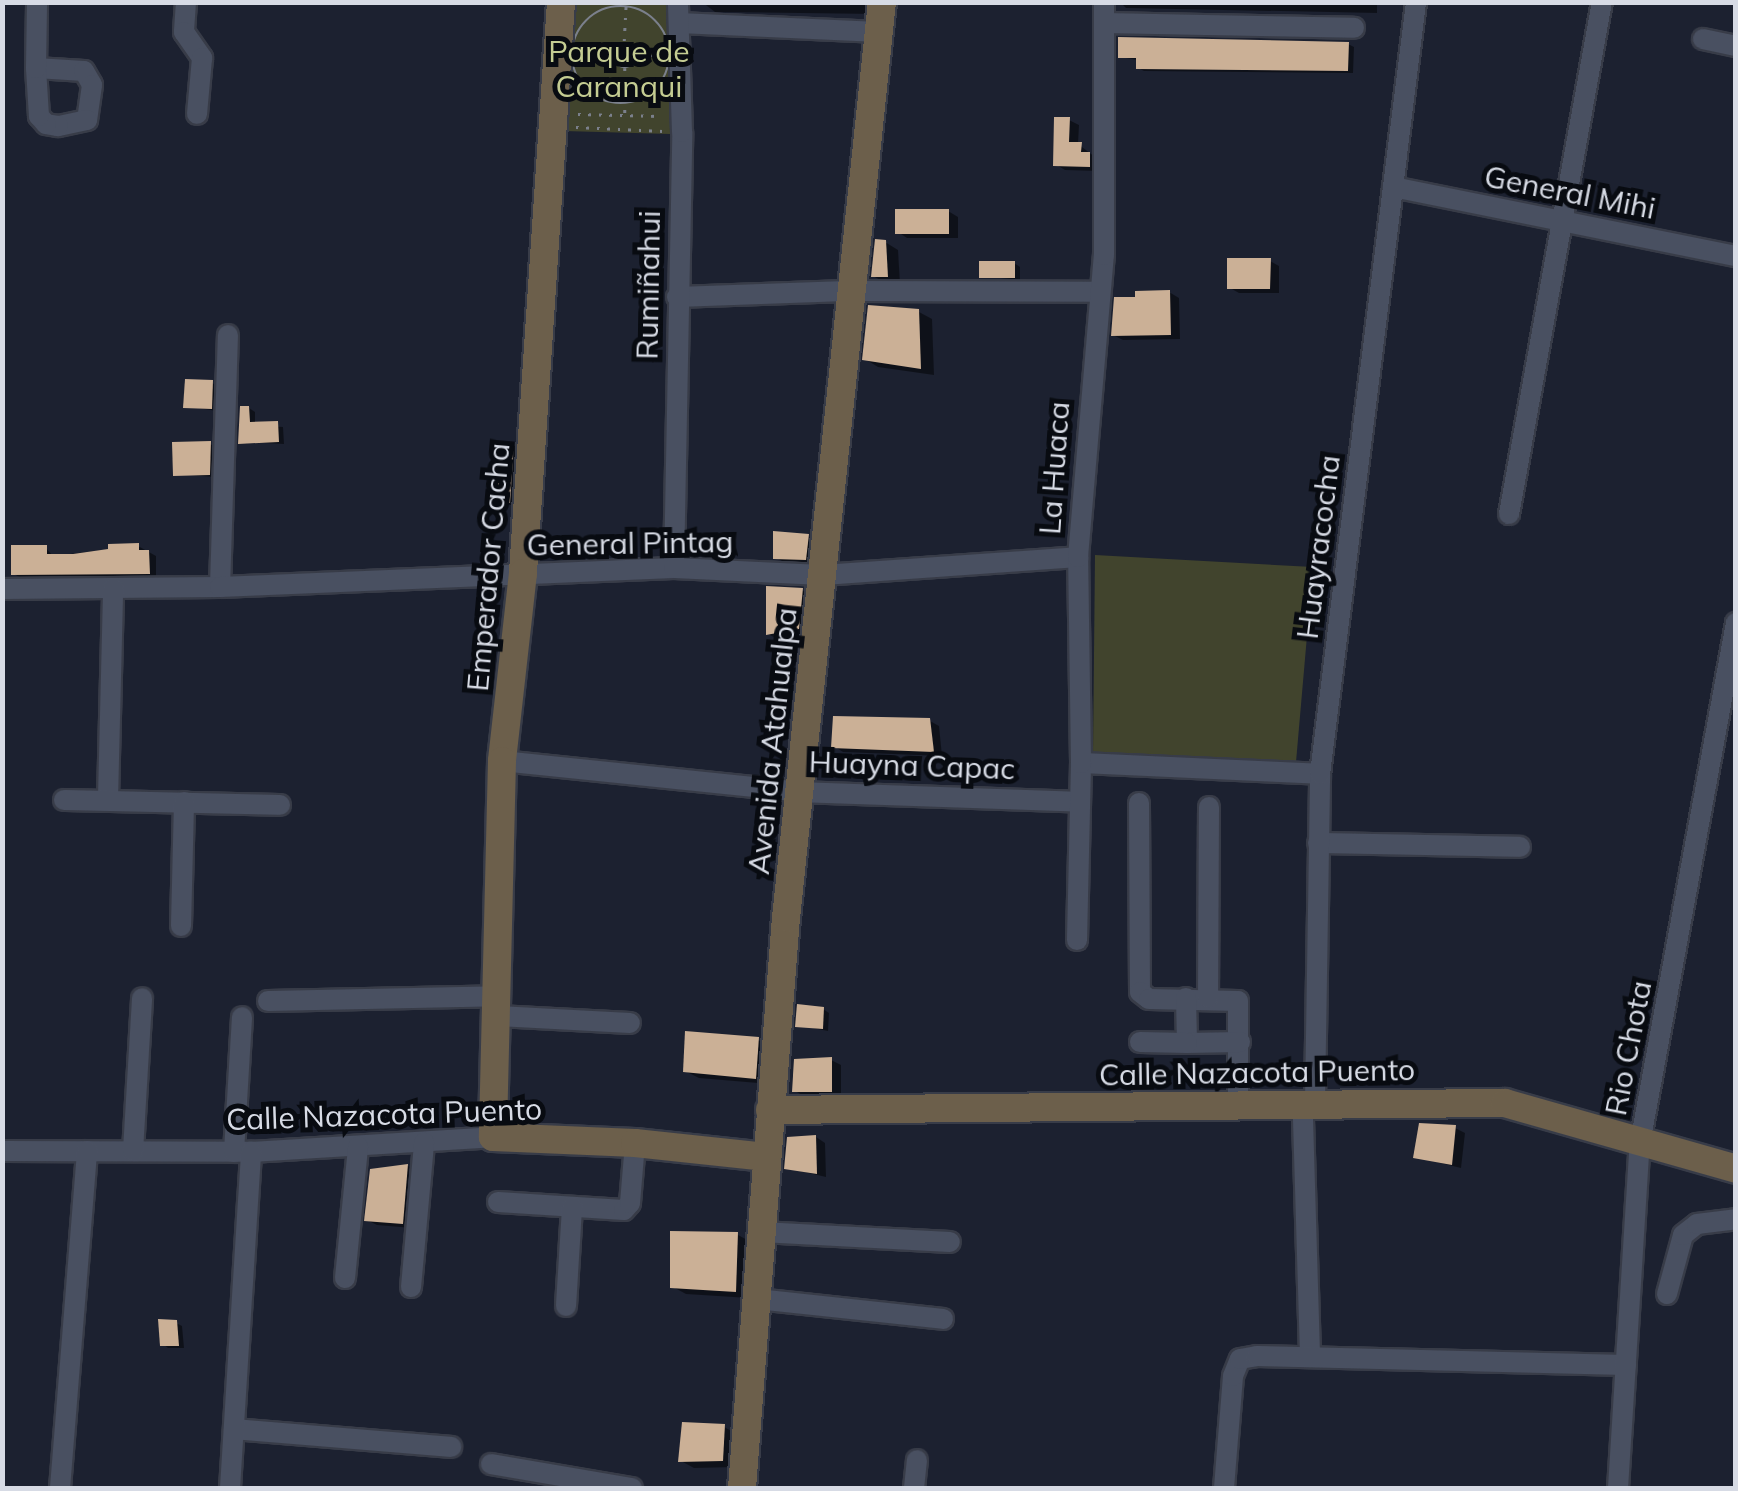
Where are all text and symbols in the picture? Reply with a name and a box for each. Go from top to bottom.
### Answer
park label: Parque de Caranqui [548,33,690,104]
street label: General Mihi [1481,158,1659,226]
street label: Rumiñahui [629,210,667,360]
street label: La Huaca [1031,400,1077,536]
street label: Emperador Cacha [459,441,517,693]
street label: Huayracocha [1289,453,1347,641]
street label: General Pintag [526,523,734,563]
street label: Avenida Atahualpa [740,606,804,876]
street label: Huayna Capac [808,743,1016,787]
street label: Rio Chota [1597,978,1659,1118]
street label: Calle Nazacota Puento [1099,1051,1415,1093]
street label: Calle Nazacota Puento [225,1090,543,1138]

